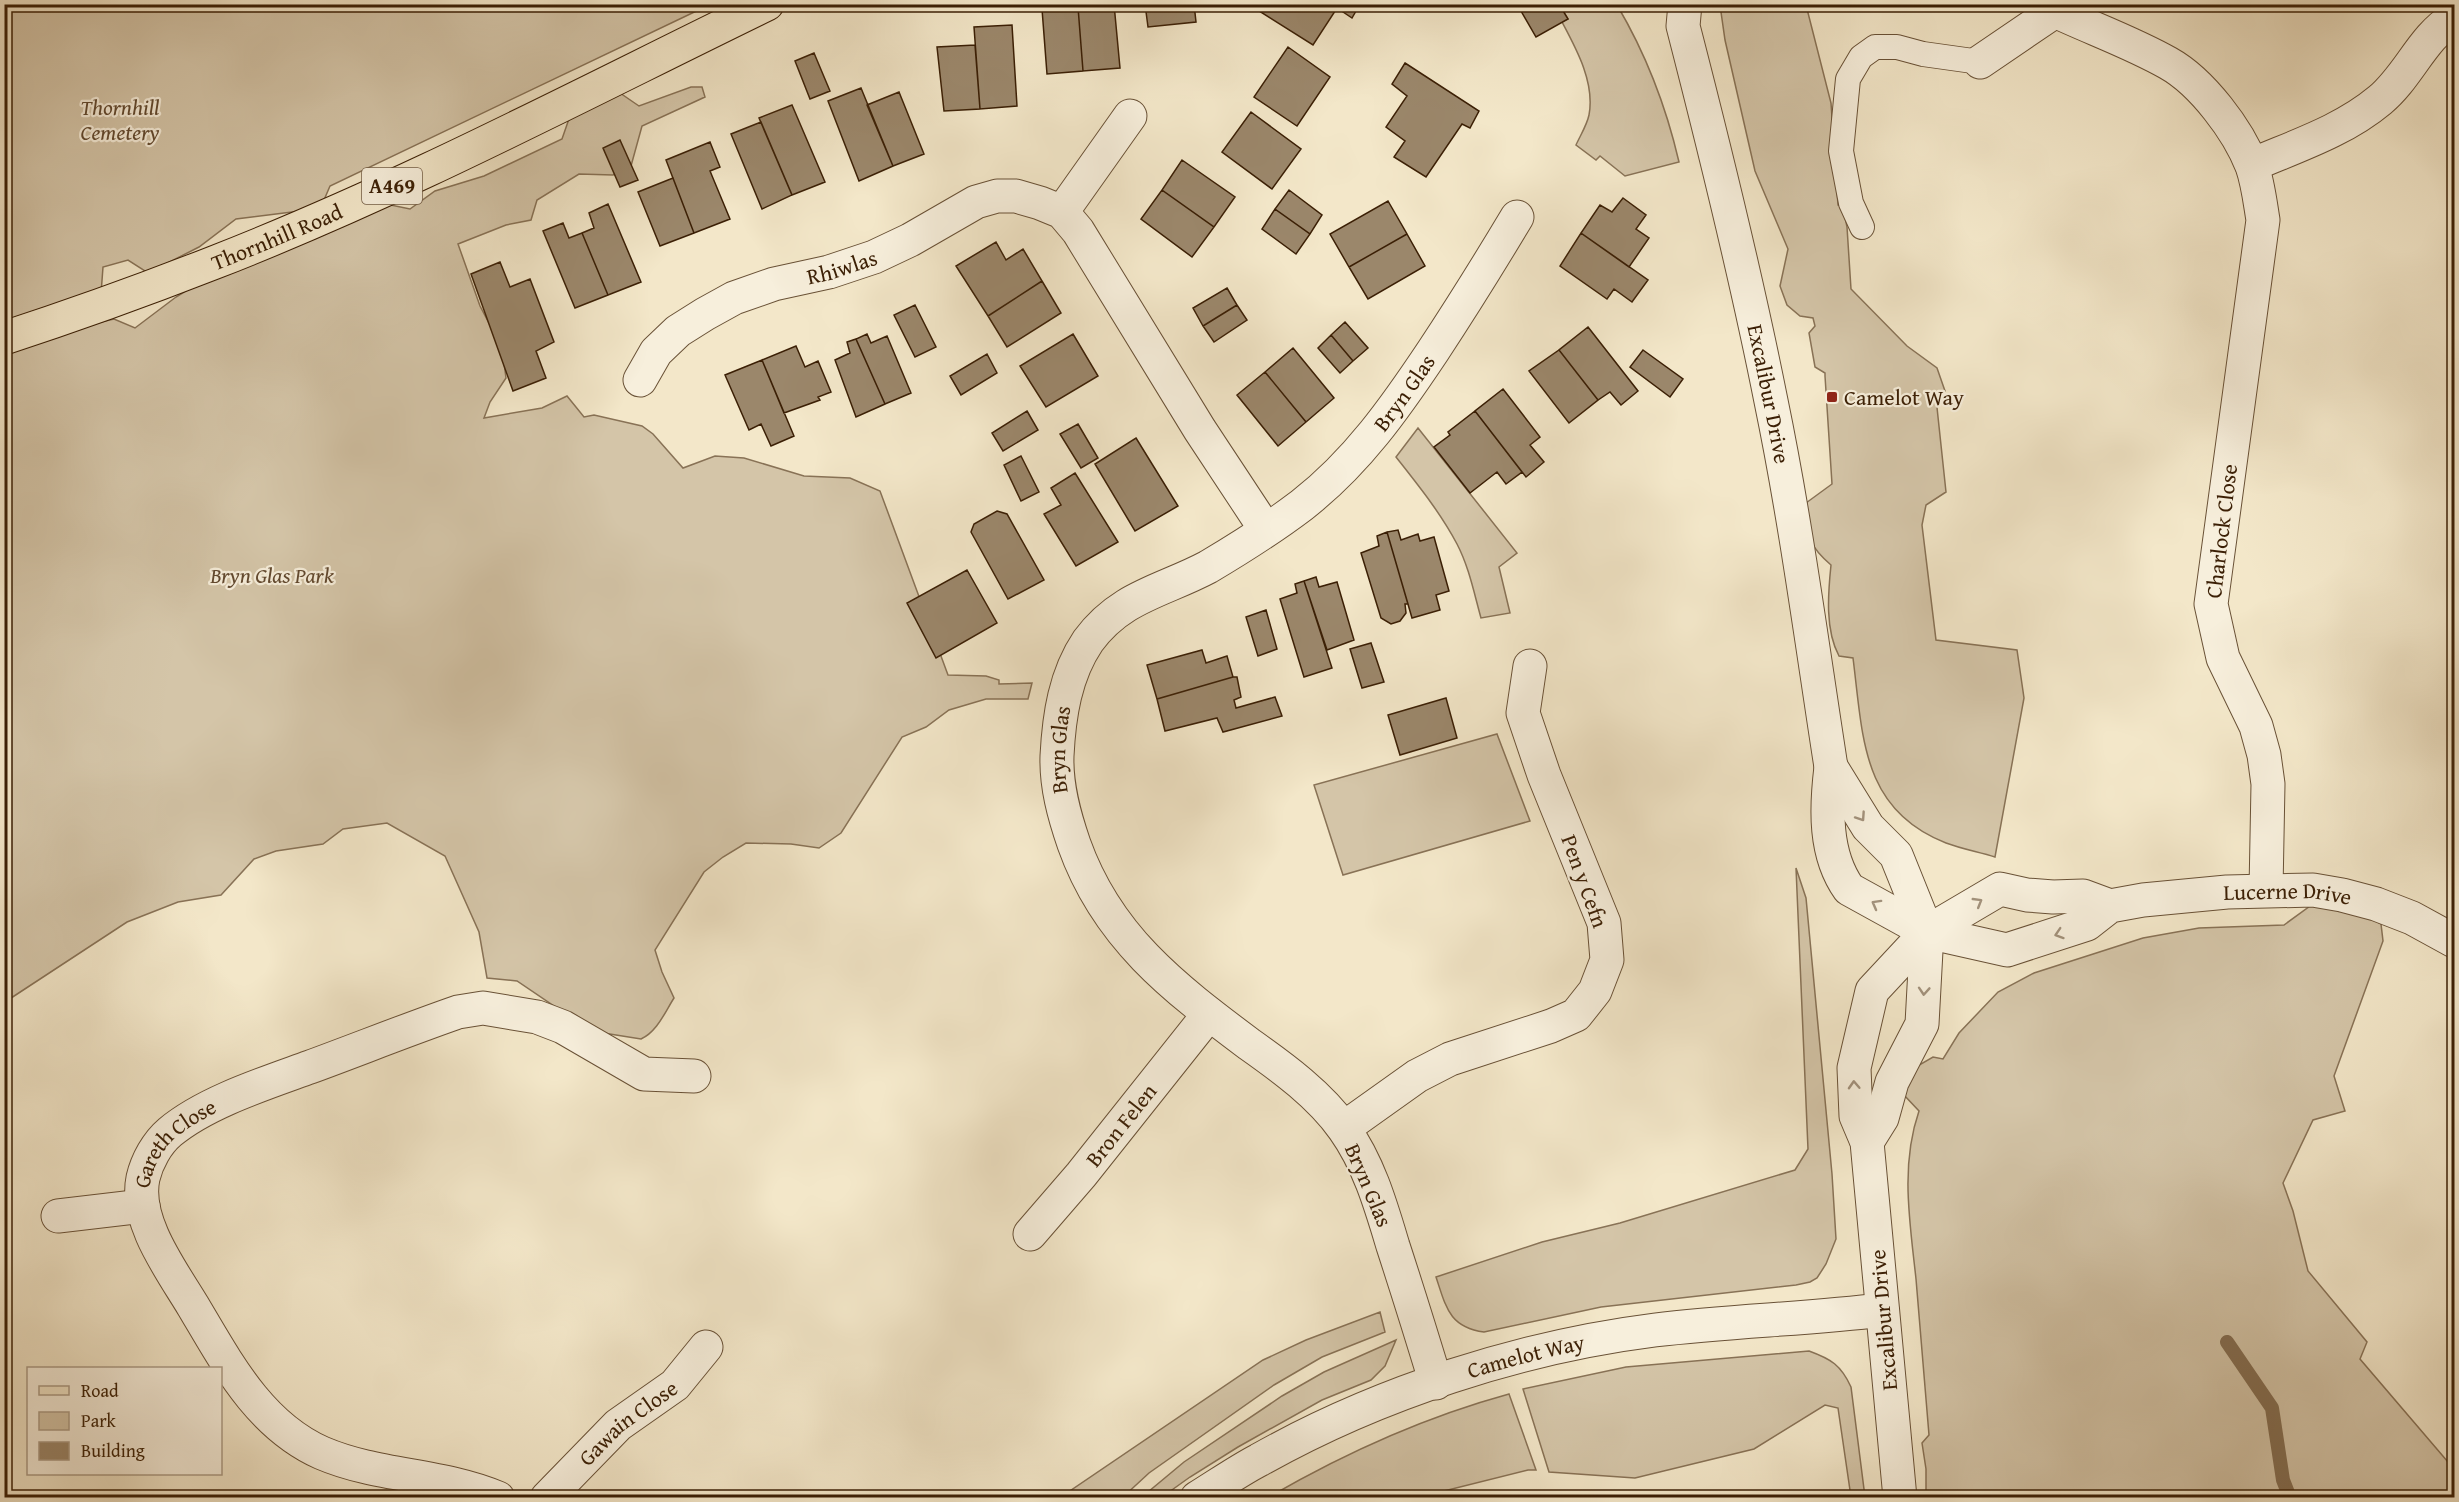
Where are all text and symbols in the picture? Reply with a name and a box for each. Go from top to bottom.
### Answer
park label: Thornhill Cemetery [80,91,160,148]
road number: A469 [362,168,422,204]
street label: Thornhill Road [207,195,348,278]
street label: Rhiwlas [804,241,881,292]
street label: Excalibur Drive [1739,321,1799,466]
street label: Bryn Glas [1365,348,1443,438]
place label: Camelot Way [1844,381,1964,413]
marker: Camelot Way [1825,390,1839,404]
street label: Charlock Close [2197,462,2245,600]
park label: Bryn Glas Park [209,559,335,591]
street label: Bryn Glas [1041,703,1078,796]
one-way arrow [1854,811,1866,821]
street label: Pen y Cefn [1553,830,1617,933]
street label: Lucerne Drive [2223,874,2355,913]
one-way arrow [1972,898,1982,910]
one-way arrow [1872,900,1882,911]
one-way arrow [2054,926,2065,939]
one-way arrow [1917,986,1930,995]
street label: Bron Felen [1078,1076,1164,1173]
one-way arrow [1848,1081,1861,1090]
street label: Gareth Close [126,1090,221,1190]
street label: Bryn Glas [1337,1138,1401,1232]
street label: Excalibur Drive [1861,1248,1905,1392]
street label: Camelot Way [1463,1326,1587,1386]
legend [27,1367,222,1475]
street label: Gawain Close [571,1372,684,1473]
text: Road [81,1377,119,1404]
text: Park [81,1407,117,1434]
text: Building [81,1437,145,1464]

